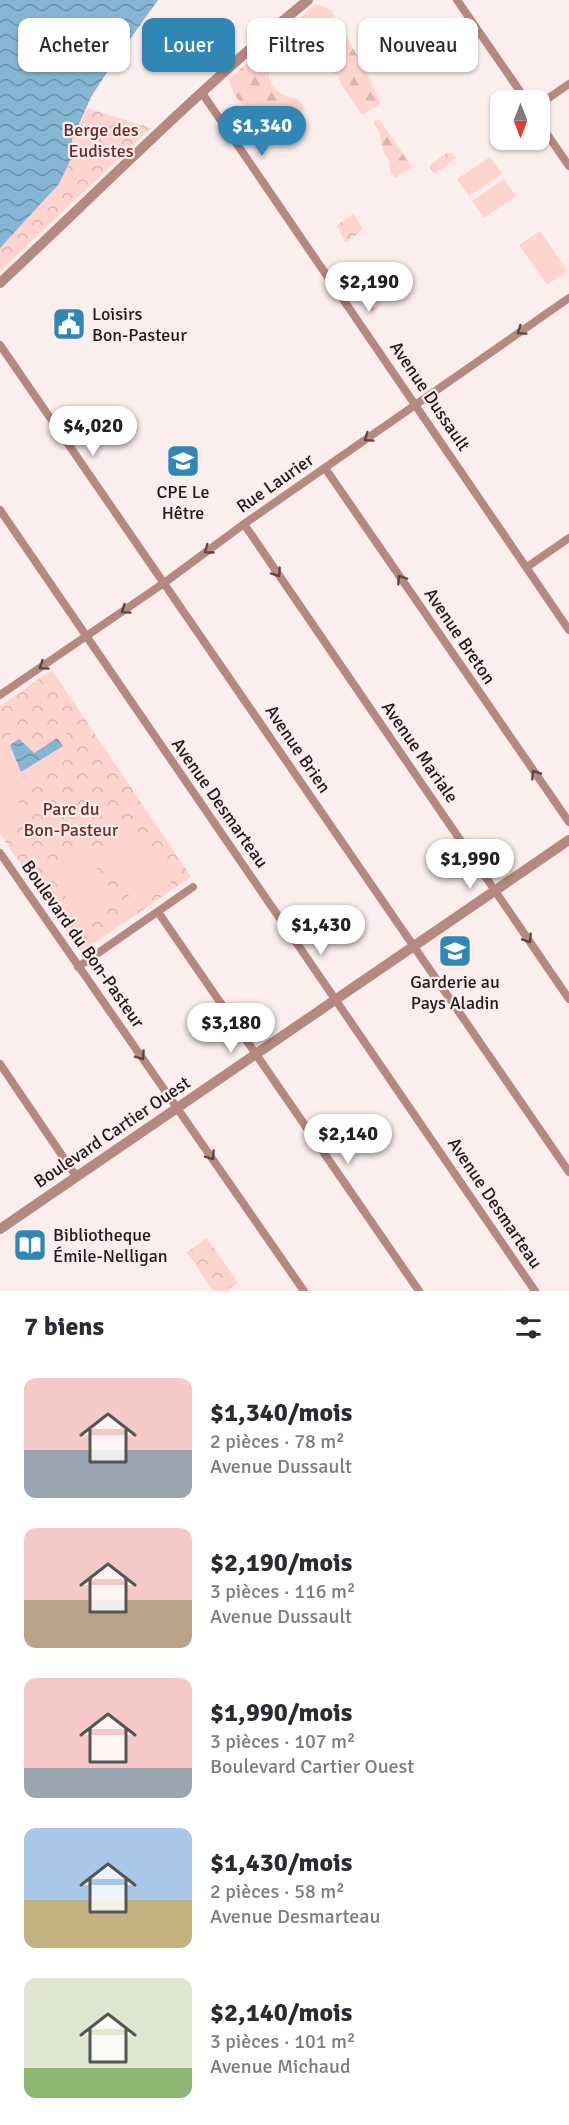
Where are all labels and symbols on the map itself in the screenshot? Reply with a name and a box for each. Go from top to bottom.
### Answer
north arrow [490,90,550,150]
pin: $1,340 [213,106,311,157]
park label: Berge des Eudistes [63,119,139,162]
pin: $2,190 [320,262,418,313]
place label: Loisirs Bon-Pasteur [92,303,187,346]
public building icon: Loisirs Bon-Pasteur [51,306,87,342]
one-way arrow [516,324,527,335]
street label: Avenue Dussault [385,337,475,455]
pin: $4,020 [44,406,142,457]
one-way arrow [363,431,374,442]
school or university icon: CPE Le Hêtre [165,443,201,479]
street label: Rue Laurier [232,448,318,517]
place label: CPE Le Hêtre [156,481,210,524]
one-way arrow [204,543,215,554]
one-way arrow [270,566,281,577]
one-way arrow [397,574,408,585]
street label: Avenue Breton [420,584,500,688]
one-way arrow [121,603,132,614]
one-way arrow [38,659,49,670]
street label: Avenue Mariale [377,697,463,807]
street label: Avenue Brien [260,701,336,797]
street label: Avenue Desmarteau [167,734,273,872]
one-way arrow [531,770,542,781]
park label: Parc du Bon-Pasteur [24,798,119,841]
pin: $1,990 [421,839,519,890]
street label: Boulevard du Bon-Pasteur [17,856,149,1032]
pin: $1,430 [272,905,370,956]
school or university icon: Garderie au Pays Aladin [437,933,473,969]
one-way arrow [521,933,532,944]
place label: Garderie au Pays Aladin [410,971,500,1014]
pin: $3,180 [182,1003,280,1054]
one-way arrow [134,1050,145,1061]
street label: Boulevard Cartier Ouest [30,1071,194,1193]
pin: $2,140 [299,1114,397,1165]
street label: Avenue Desmarteau [443,1133,547,1273]
one-way arrow [204,1149,215,1160]
place label: Bibliotheque Émile-Nelligan [53,1224,168,1267]
library icon: Bibliotheque Émile-Nelligan [12,1227,48,1263]

